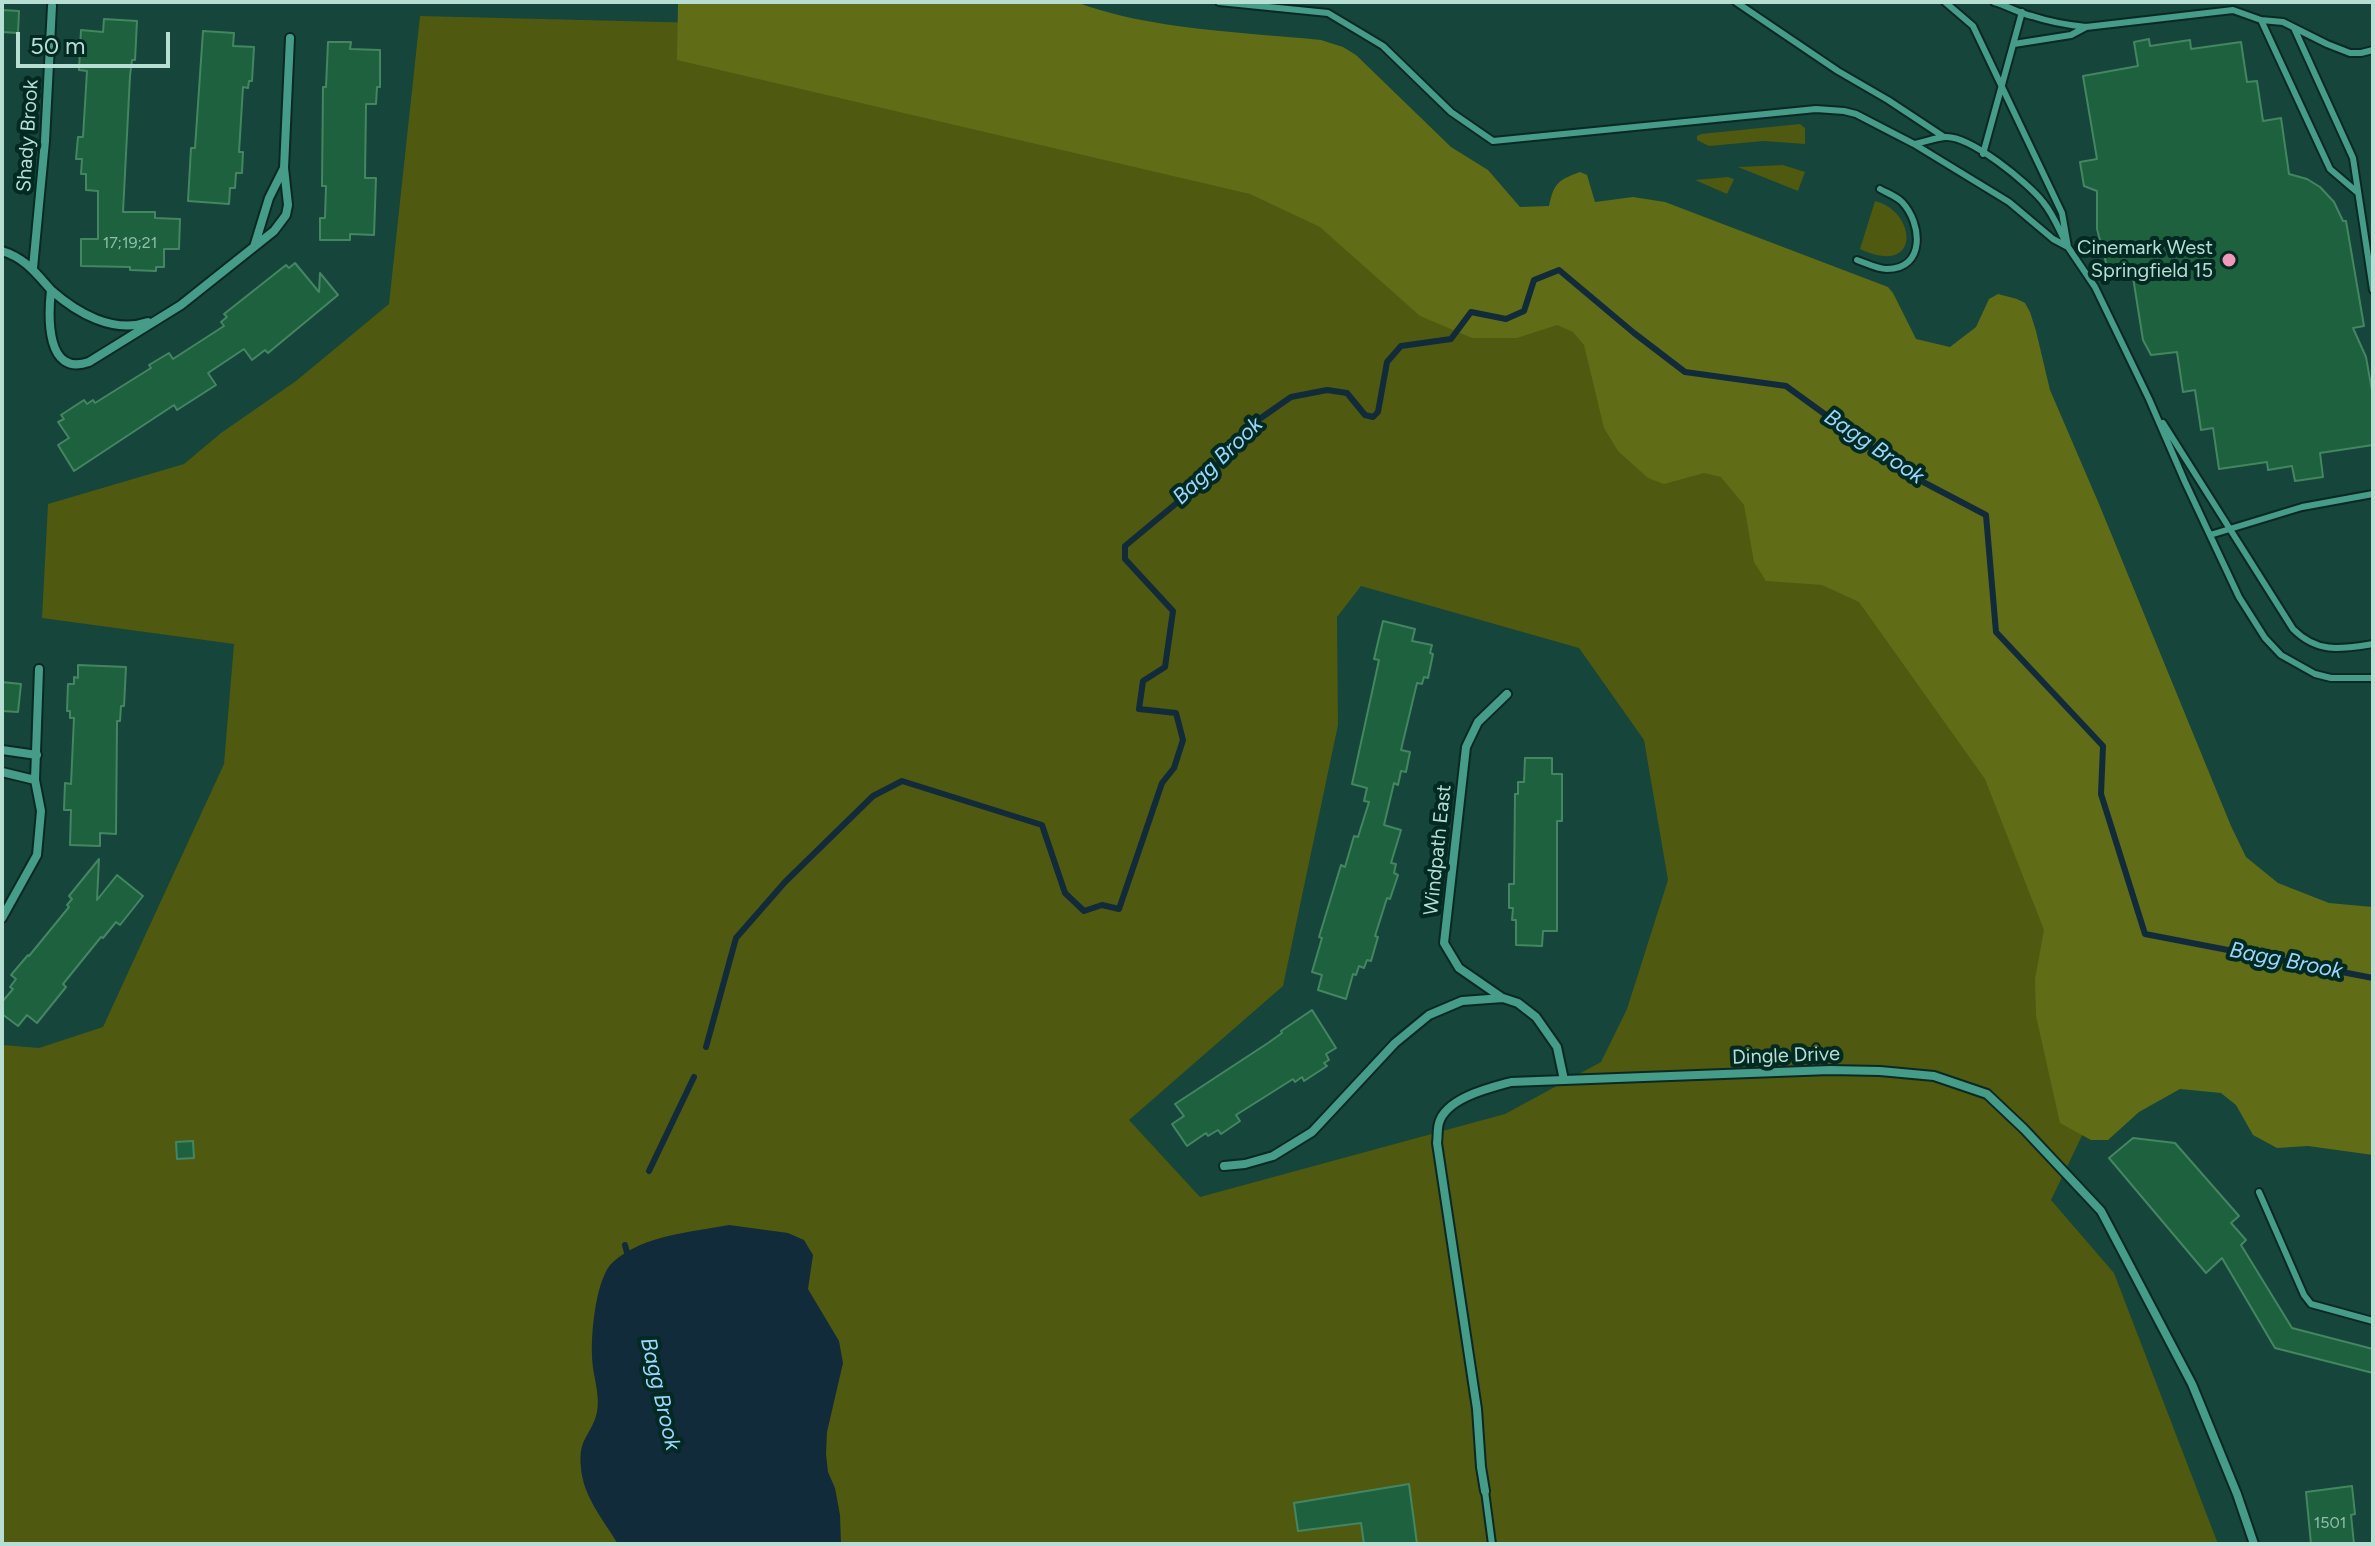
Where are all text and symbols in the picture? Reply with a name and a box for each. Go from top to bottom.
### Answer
scale bar [20,16,174,66]
text: 50 m [30,31,86,60]
street label: Shady Brook [12,79,44,193]
house number: 17;19;21 [103,233,157,253]
place label: Cinemark West Springfield 15 [2077,236,2213,283]
marker: Cinemark West Springfield 15 [2220,251,2238,269]
water label: Bagg Brook [1819,404,1929,490]
water label: Bagg Brook [1168,412,1268,510]
street label: Windpath East [1419,783,1457,917]
water label: Bagg Brook [2227,937,2345,985]
street label: Dingle Drive [1732,1042,1840,1070]
water label: Bagg Brook [634,1335,686,1453]
house number: 1501 [2314,1513,2346,1533]

